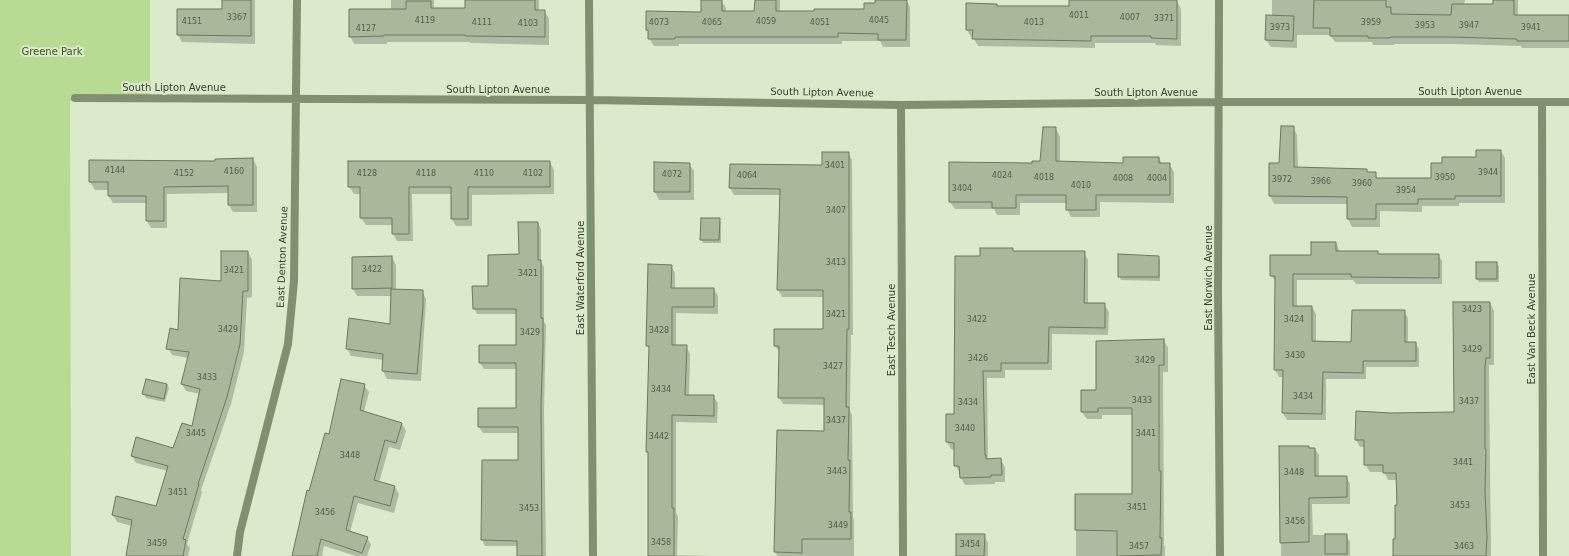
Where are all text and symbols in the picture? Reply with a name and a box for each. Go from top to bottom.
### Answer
house number: 4011 [1069,11,1089,21]
house number: 3367 [227,13,247,23]
house number: 4007 [1120,13,1140,23]
house number: 3371 [1154,14,1174,24]
house number: 4119 [415,16,435,26]
house number: 4045 [869,16,889,26]
house number: 4151 [182,17,202,27]
house number: 4059 [756,17,776,27]
house number: 4111 [472,18,492,28]
house number: 4073 [649,18,669,28]
house number: 4065 [702,18,722,28]
house number: 4051 [810,18,830,28]
house number: 4013 [1024,18,1044,28]
house number: 3959 [1361,18,1381,28]
house number: 4103 [518,19,538,29]
house number: 3953 [1415,21,1435,31]
house number: 3947 [1459,21,1479,31]
house number: 3973 [1270,23,1290,33]
house number: 3941 [1521,23,1541,33]
house number: 4127 [356,24,376,34]
park label: Greene Park [21,46,83,58]
street label: South Lipton Avenue [122,82,226,94]
street label: South Lipton Avenue [446,84,550,96]
street label: South Lipton Avenue [770,86,874,100]
street label: South Lipton Avenue [1418,86,1522,98]
street label: South Lipton Avenue [1094,87,1198,99]
house number: 3401 [825,161,845,171]
house number: 4144 [105,166,125,176]
house number: 4160 [224,167,244,177]
house number: 3944 [1478,168,1498,178]
house number: 4152 [174,169,194,179]
house number: 4128 [357,169,377,179]
house number: 4118 [416,169,436,179]
house number: 4110 [474,169,494,179]
house number: 4102 [523,169,543,179]
house number: 4072 [662,170,682,180]
house number: 4064 [737,171,757,181]
house number: 4024 [992,171,1012,181]
house number: 4018 [1034,173,1054,183]
house number: 3950 [1435,173,1455,183]
house number: 4008 [1113,174,1133,184]
house number: 4004 [1147,174,1167,184]
house number: 3972 [1272,175,1292,185]
house number: 3966 [1311,177,1331,187]
house number: 3960 [1352,179,1372,189]
house number: 4010 [1071,181,1091,191]
house number: 3404 [952,184,972,194]
house number: 3954 [1396,186,1416,196]
street label: East Denton Avenue [275,206,291,308]
house number: 3407 [826,206,846,216]
street label: East Waterford Avenue [575,221,587,335]
street label: East Norwich Avenue [1203,225,1215,331]
house number: 3413 [826,258,846,268]
house number: 3422 [362,265,382,275]
house number: 3421 [224,266,244,276]
house number: 3421 [518,269,538,279]
street label: East Van Beck Avenue [1526,273,1538,385]
street label: East Tesch Avenue [886,284,898,376]
house number: 3423 [1462,305,1482,315]
house number: 3421 [826,310,846,320]
house number: 3422 [967,315,987,325]
house number: 3424 [1284,315,1304,325]
house number: 3429 [218,325,238,335]
house number: 3428 [649,326,669,336]
house number: 3429 [520,328,540,338]
house number: 3429 [1462,345,1482,355]
house number: 3430 [1285,351,1305,361]
house number: 3426 [968,354,988,364]
house number: 3429 [1135,356,1155,366]
house number: 3427 [823,362,843,372]
house number: 3433 [197,373,217,383]
house number: 3434 [651,385,671,395]
house number: 3434 [1293,392,1313,402]
house number: 3433 [1132,396,1152,406]
house number: 3437 [1459,397,1479,407]
house number: 3434 [958,398,978,408]
house number: 3437 [826,416,846,426]
house number: 3440 [955,424,975,434]
house number: 3445 [186,429,206,439]
house number: 3441 [1136,429,1156,439]
house number: 3442 [649,432,669,442]
house number: 3448 [340,451,360,461]
house number: 3441 [1453,458,1473,468]
house number: 3443 [827,467,847,477]
house number: 3448 [1284,468,1304,478]
house number: 3451 [168,488,188,498]
house number: 3453 [1450,501,1470,511]
house number: 3451 [1127,503,1147,513]
house number: 3453 [519,504,539,514]
house number: 3456 [315,508,335,518]
house number: 3456 [1285,517,1305,527]
house number: 3449 [828,521,848,531]
house number: 3458 [651,538,671,548]
house number: 3459 [147,539,167,549]
house number: 3454 [960,540,980,550]
house number: 3457 [1129,542,1149,552]
house number: 3463 [1454,542,1474,552]

